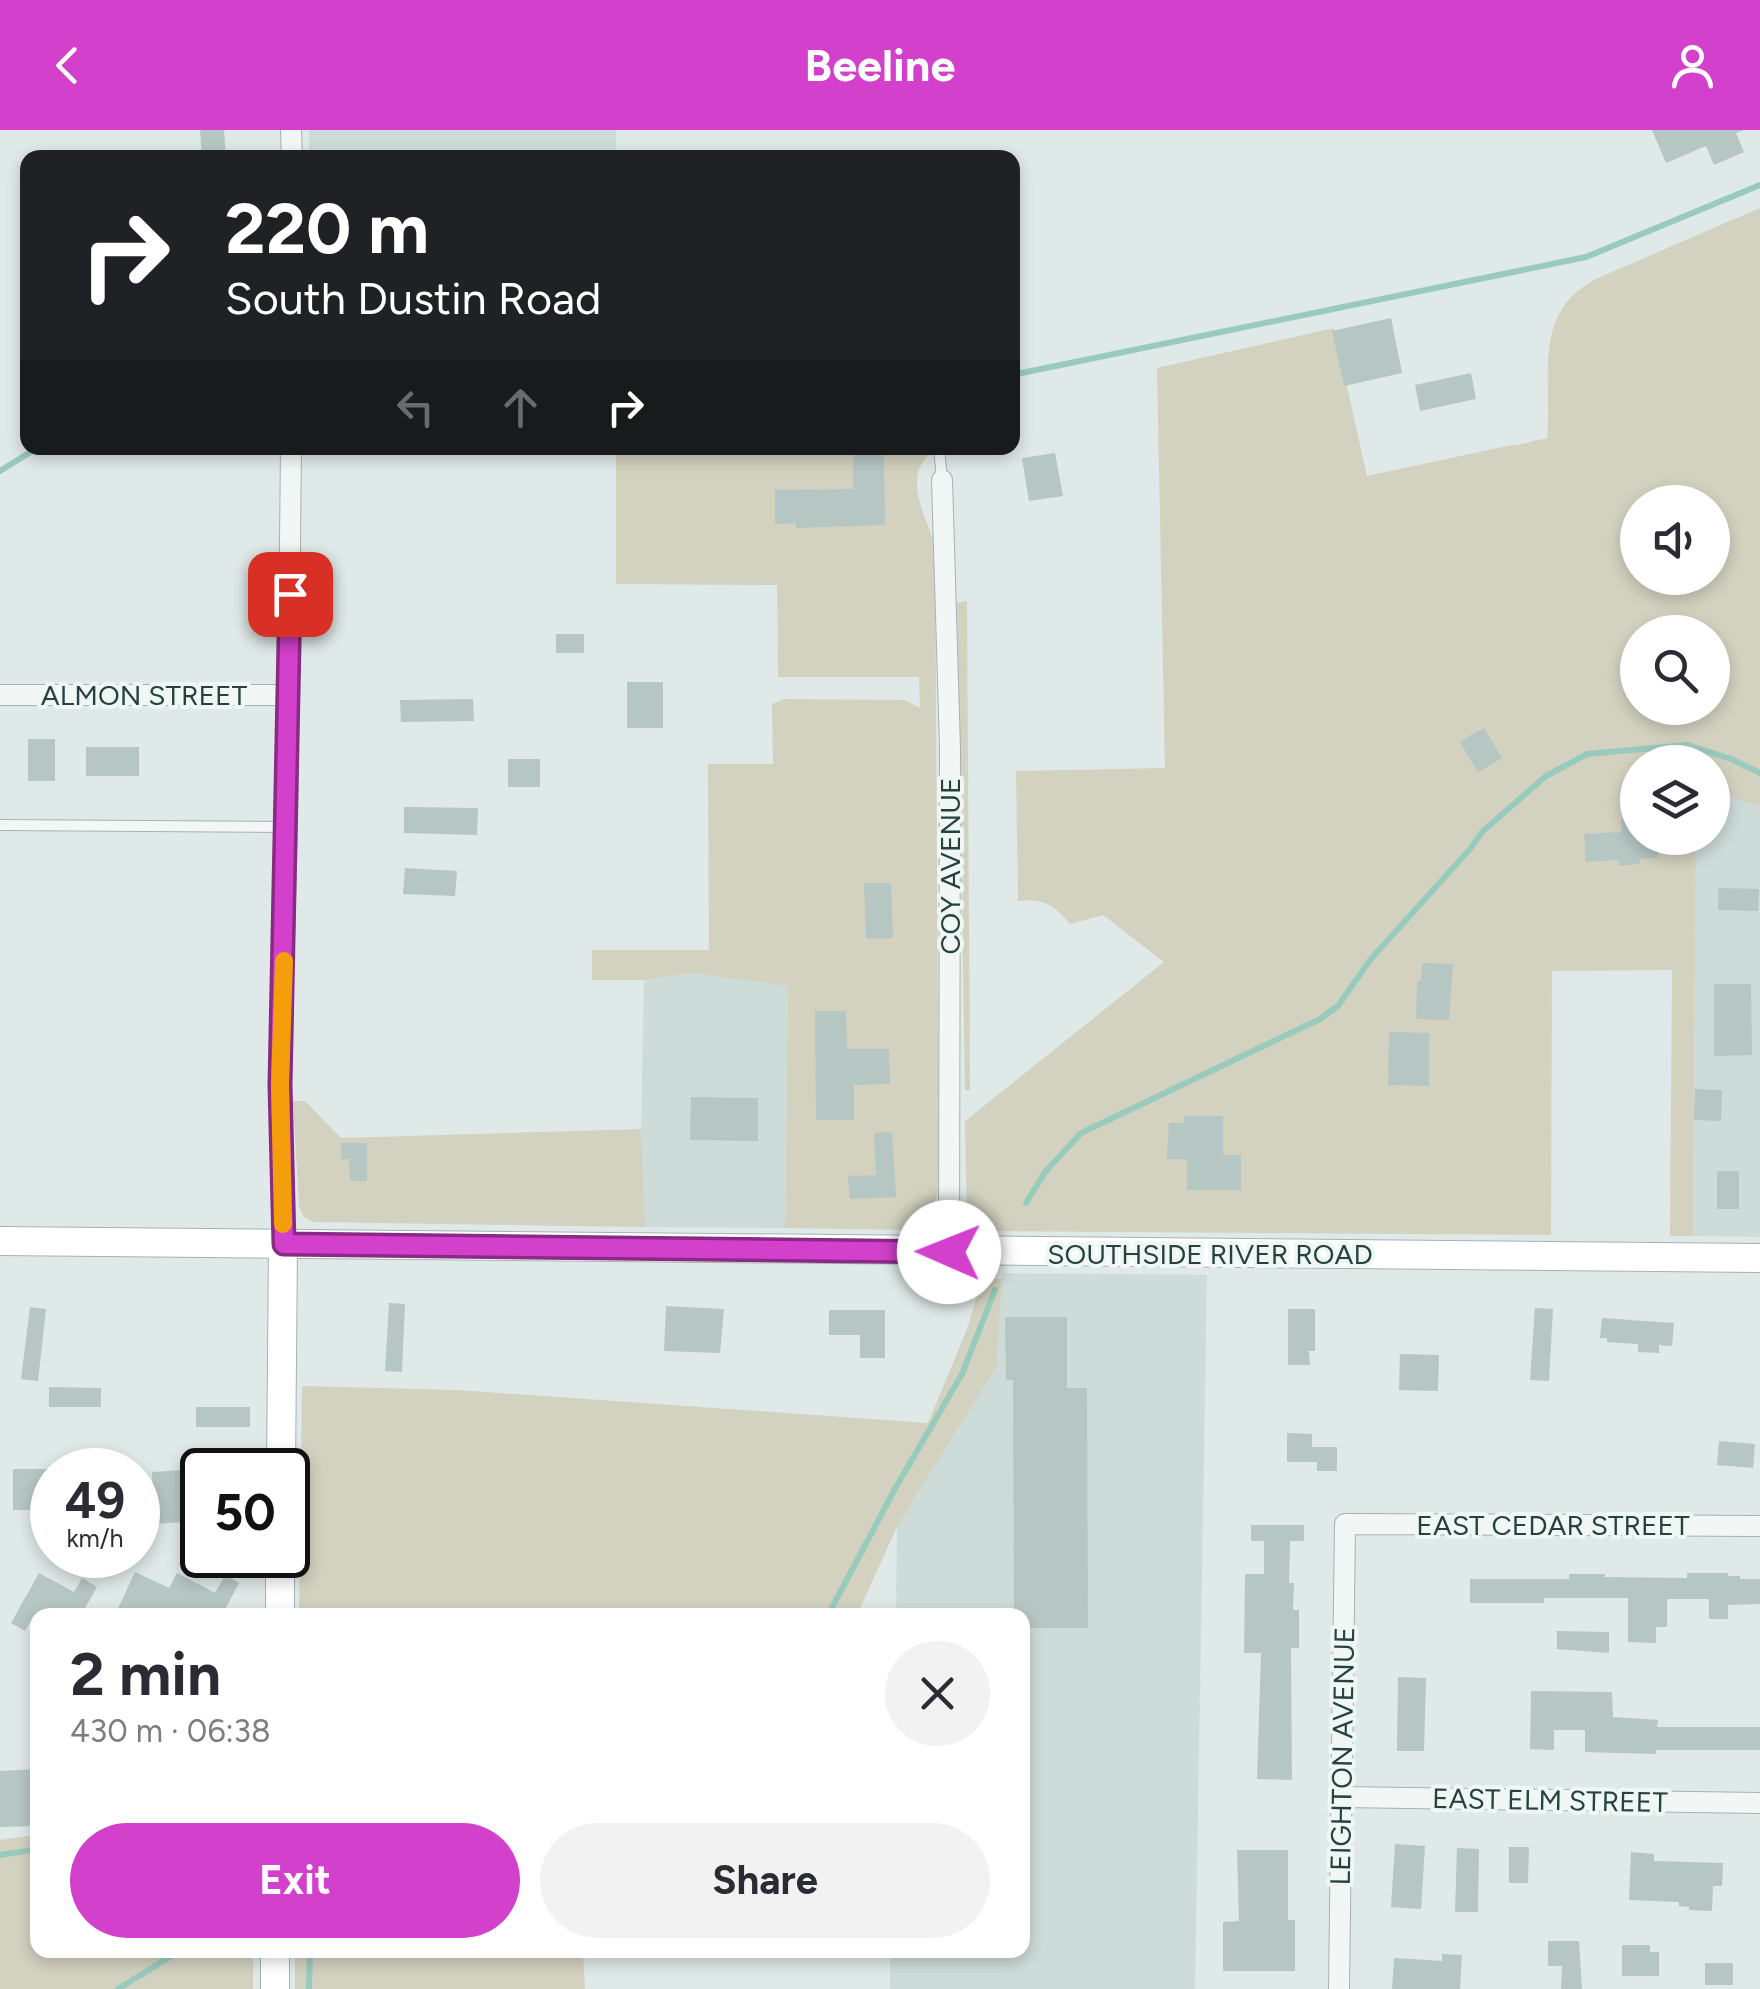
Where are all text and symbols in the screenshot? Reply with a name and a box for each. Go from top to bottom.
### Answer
icon: back [40,38,95,93]
text: Beeline [805,38,955,92]
icon: person [1665,38,1720,93]
text: 220 m [225,186,429,271]
icon: right [60,190,190,320]
text: South Dustin Road [225,271,601,325]
icon: left [388,380,443,435]
icon: ahead [493,380,548,435]
icon: right [598,380,653,435]
map controls [1620,485,1730,855]
button: sound [1620,485,1730,595]
pin [248,552,333,637]
icon: arrive [263,567,318,622]
button: search [1620,615,1730,725]
street label: ALMON STREET [41,678,248,712]
button: layers [1620,745,1730,855]
street label: COY AVENUE [933,777,967,955]
position arrow [897,1200,1001,1304]
street label: SOUTHSIDE RIVER ROAD [1047,1237,1373,1271]
speed limit sign: 50 [180,1448,310,1578]
text: 49 [65,1470,125,1531]
street label: EAST CEDAR STREET [1416,1508,1690,1542]
text: km/h [66,1523,124,1553]
street label: LEIGHTON AVENUE [1323,1626,1361,1886]
text: 2 min [70,1638,221,1710]
button: close [885,1641,990,1746]
text: 430 m · 06:38 [70,1712,271,1750]
street label: EAST ELM STREET [1432,1781,1669,1819]
button: Exit [70,1823,520,1938]
button: Share [540,1823,990,1938]

